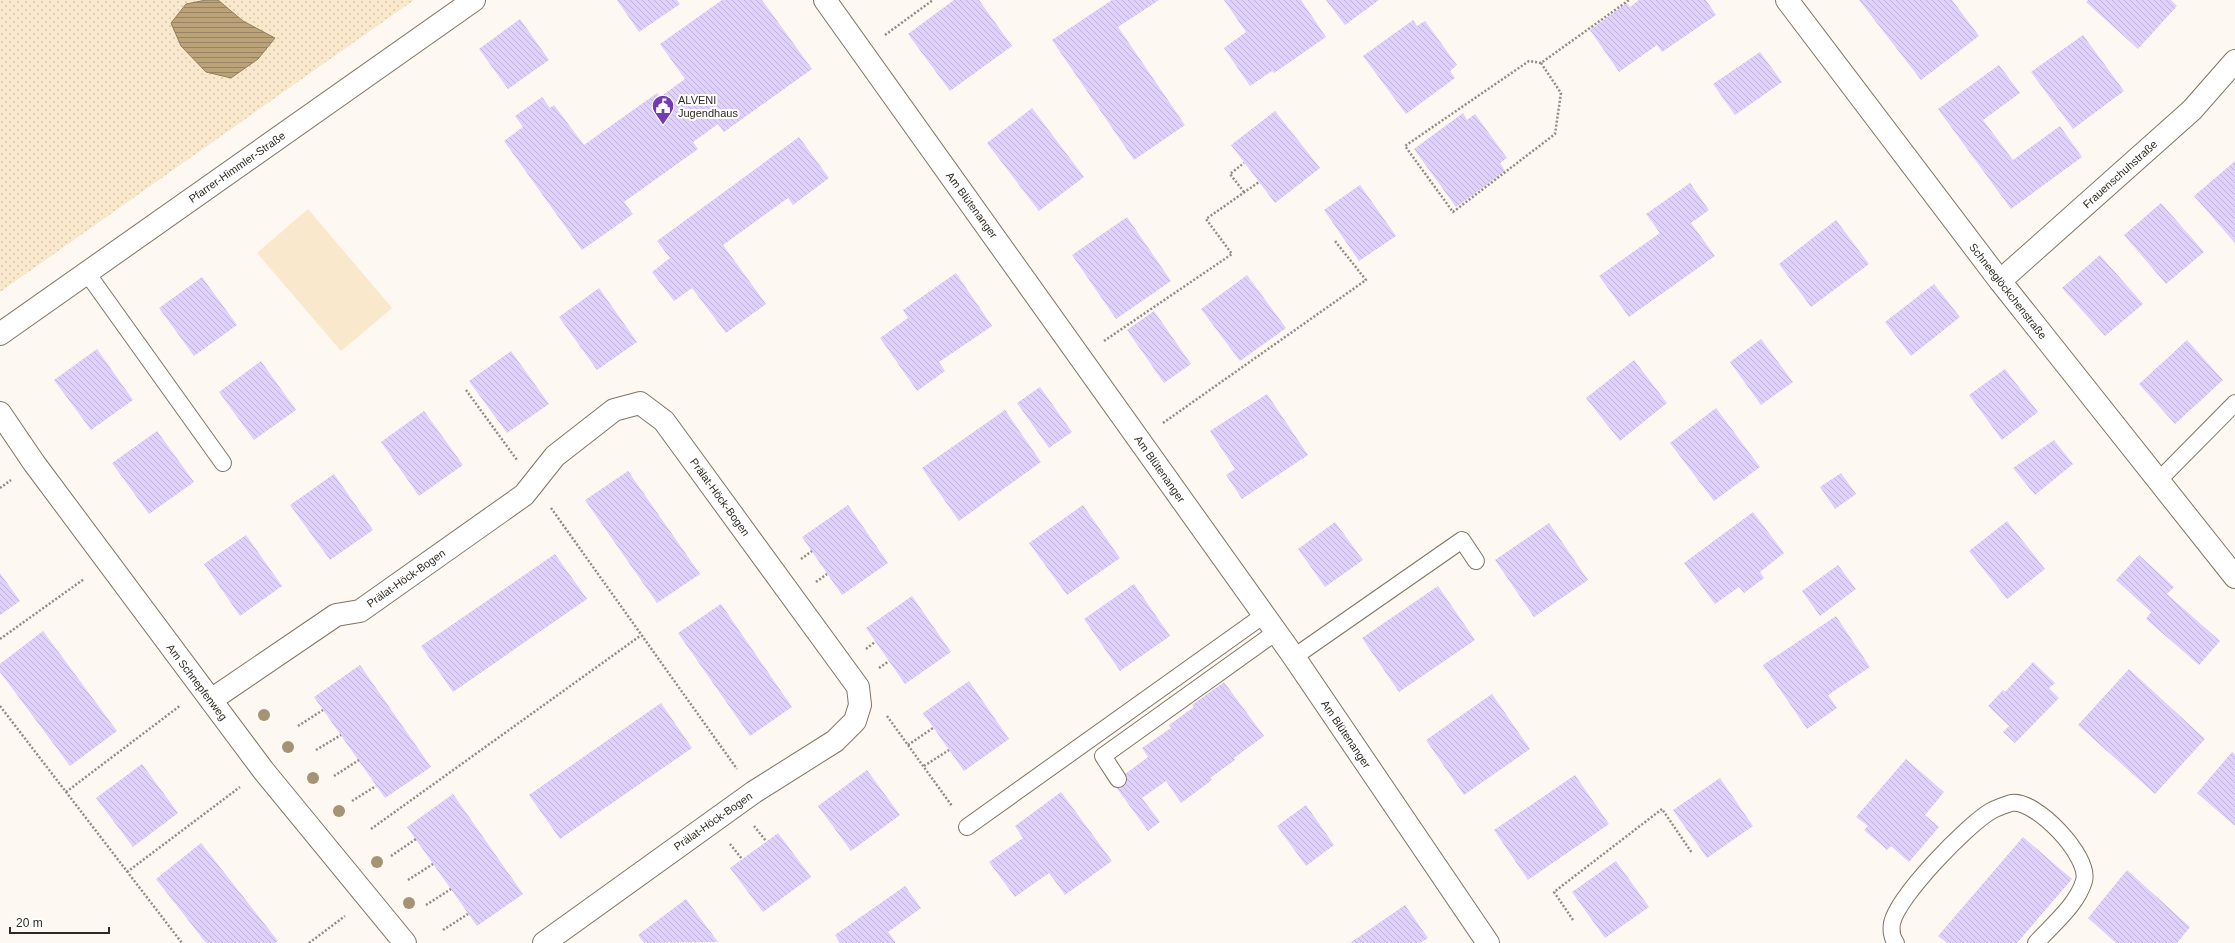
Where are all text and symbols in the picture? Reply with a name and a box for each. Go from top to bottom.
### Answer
public building icon: ALVENI Jugendhaus [650,93,676,126]
place label: ALVENI Jugendhaus [678,94,738,119]
street label: Pfarrer-Himmler-Straße [186,129,288,205]
street label: Frauenschuhstraße [2081,138,2159,210]
street label: Am Blütenanger [944,170,1000,241]
street label: Schneeglöckchenstraße [1967,241,2049,341]
street label: Am Blütenanger [1132,433,1188,505]
street label: Prälat-Höck-Bogen [688,456,752,538]
street label: Prälat-Höck-Bogen [364,546,448,610]
street label: Am Schnepfenweg [164,642,230,722]
street label: Am Blütenanger [1319,698,1373,770]
street label: Prälat-Höck-Bogen [671,789,755,853]
scale bar [10,909,109,935]
text: 20 m [16,916,43,930]

